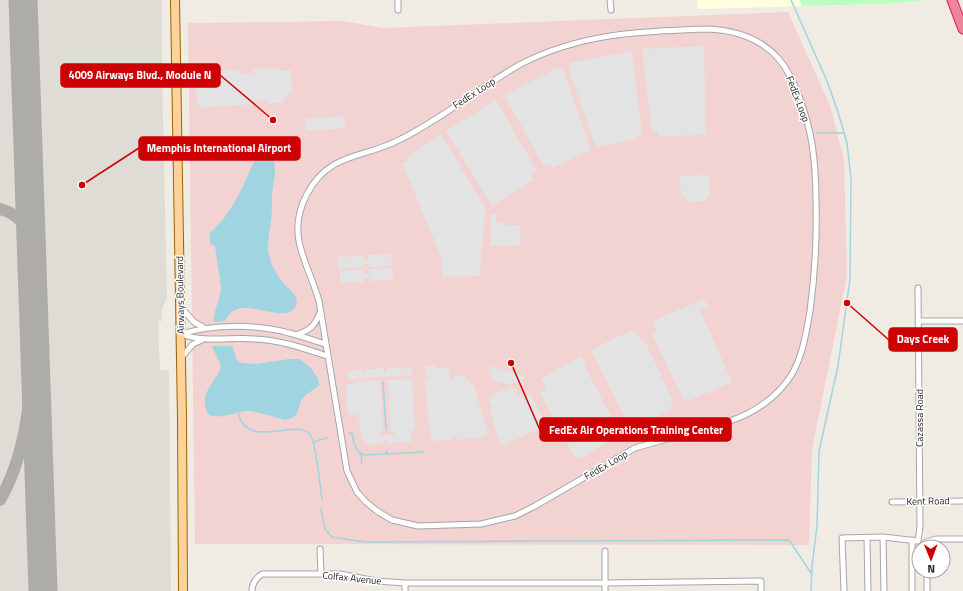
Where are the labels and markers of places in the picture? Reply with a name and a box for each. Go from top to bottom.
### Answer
callout: 4009 Airways Blvd., Module N [61,64,220,87]
callout: Memphis International Airport [139,137,300,160]
callout: Days Creek [889,328,957,351]
callout: FedEx Air Operations Training Center [540,418,731,441]

